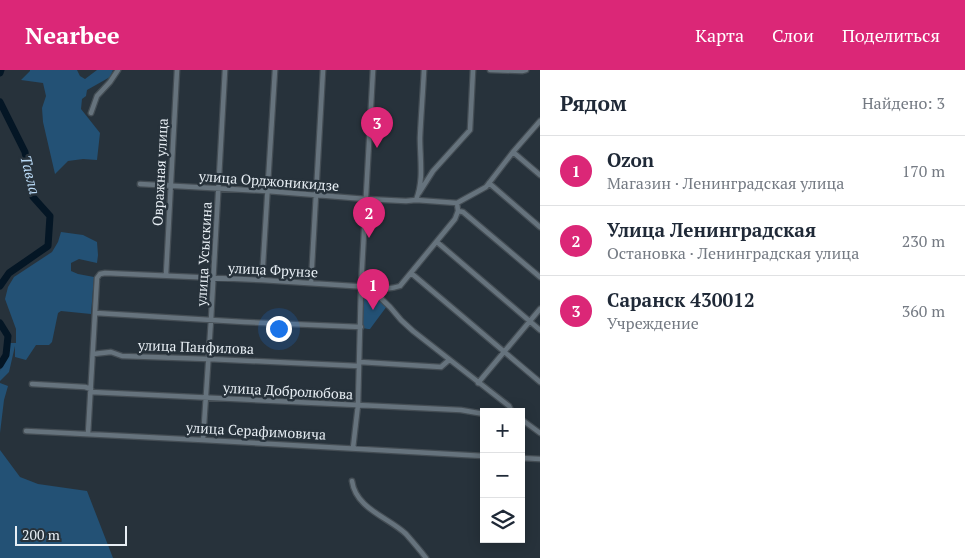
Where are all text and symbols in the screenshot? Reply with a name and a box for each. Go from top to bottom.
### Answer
text: Nearbee [25,19,120,51]
text: Карта [695,23,744,47]
text: Слои [772,23,814,47]
text: Поделиться [842,23,940,47]
text: Рядом [560,89,627,117]
text: Найдено: 3 [862,92,945,114]
pin: 3 [361,107,393,148]
street label: Овражная улица [147,118,172,226]
text: Ozon [607,147,654,172]
water label: Тавла [16,153,45,196]
text: 1 [571,160,581,182]
text: 170 m [902,160,945,182]
street label: улица Орджоникидзе [197,166,340,195]
text: Магазин · Ленинградская улица [607,172,844,194]
pin: 2 [353,197,385,238]
street label: улица Усыскина [191,201,216,308]
text: Улица Ленинградская [607,217,816,242]
text: 2 [571,230,581,252]
text: 230 m [902,230,945,252]
text: Остановка · Ленинградская улица [607,242,859,264]
street label: улица Фрунзе [227,258,318,281]
pin: 1 [357,269,389,310]
text: Саранск 430012 [607,287,755,312]
text: 3 [571,300,581,322]
text: 360 m [902,300,945,322]
text: Учреждение [607,312,699,334]
your location [266,316,292,342]
street label: улица Панфилова [137,335,254,358]
street label: улица Добролюбова [221,378,354,403]
map controls [480,408,525,543]
button: + [480,408,525,453]
street label: улица Серафимовича [184,417,327,444]
button: − [480,453,525,498]
button: layers [480,498,525,543]
scale bar [15,523,128,546]
text: 200 m [22,525,60,544]

